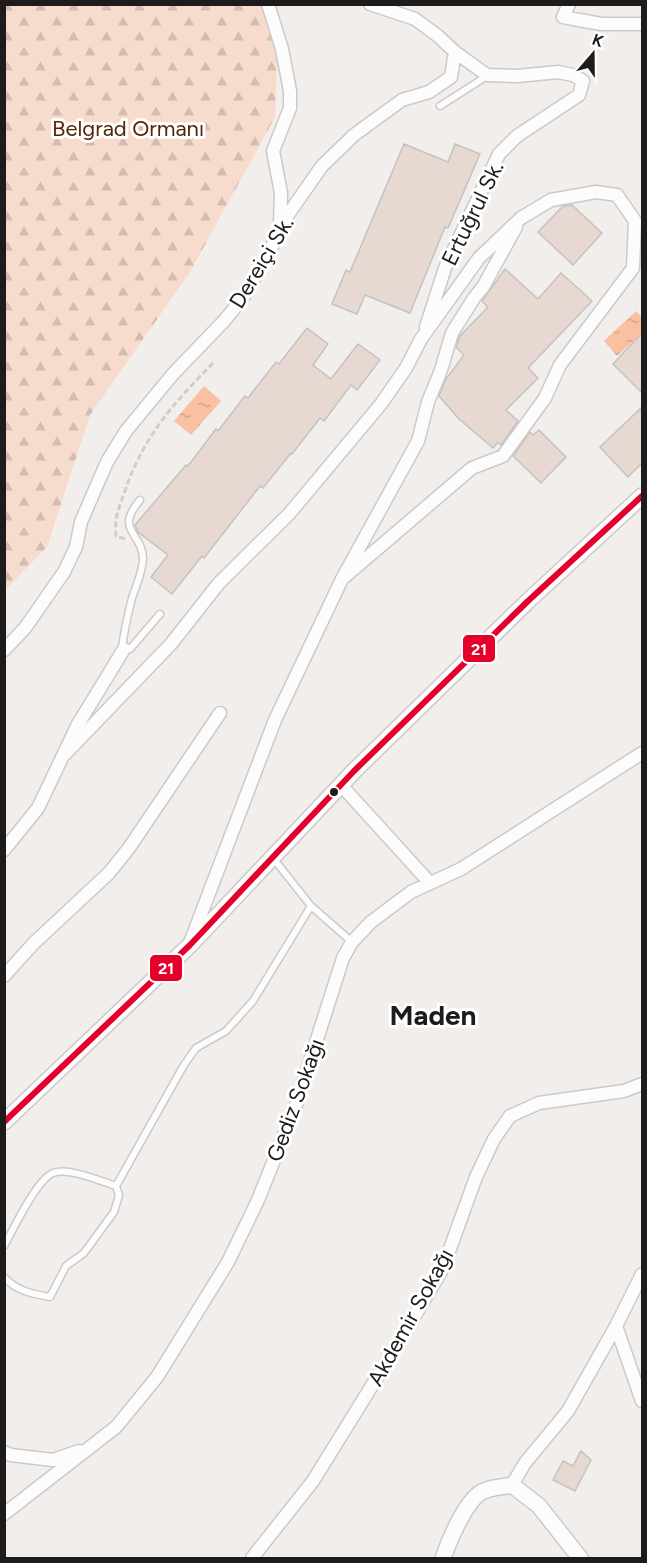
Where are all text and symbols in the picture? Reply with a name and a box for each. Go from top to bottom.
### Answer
north arrow [563,24,623,84]
text: K [590,30,607,51]
park label: Belgrad Ormanı [52,115,204,142]
street label: Ertuğrul Sk. [436,157,509,270]
street label: Dereiçi Sk. [223,211,300,313]
line badge: 21 [462,634,496,663]
text: 21 [471,640,487,659]
unlabelled marker [328,786,340,798]
line badge: 21 [149,954,183,982]
text: 21 [158,959,174,978]
district label: Maden [390,998,477,1032]
street label: Gediz Sokağı [261,1035,330,1165]
street label: Akdemir Sokağı [362,1244,459,1391]

